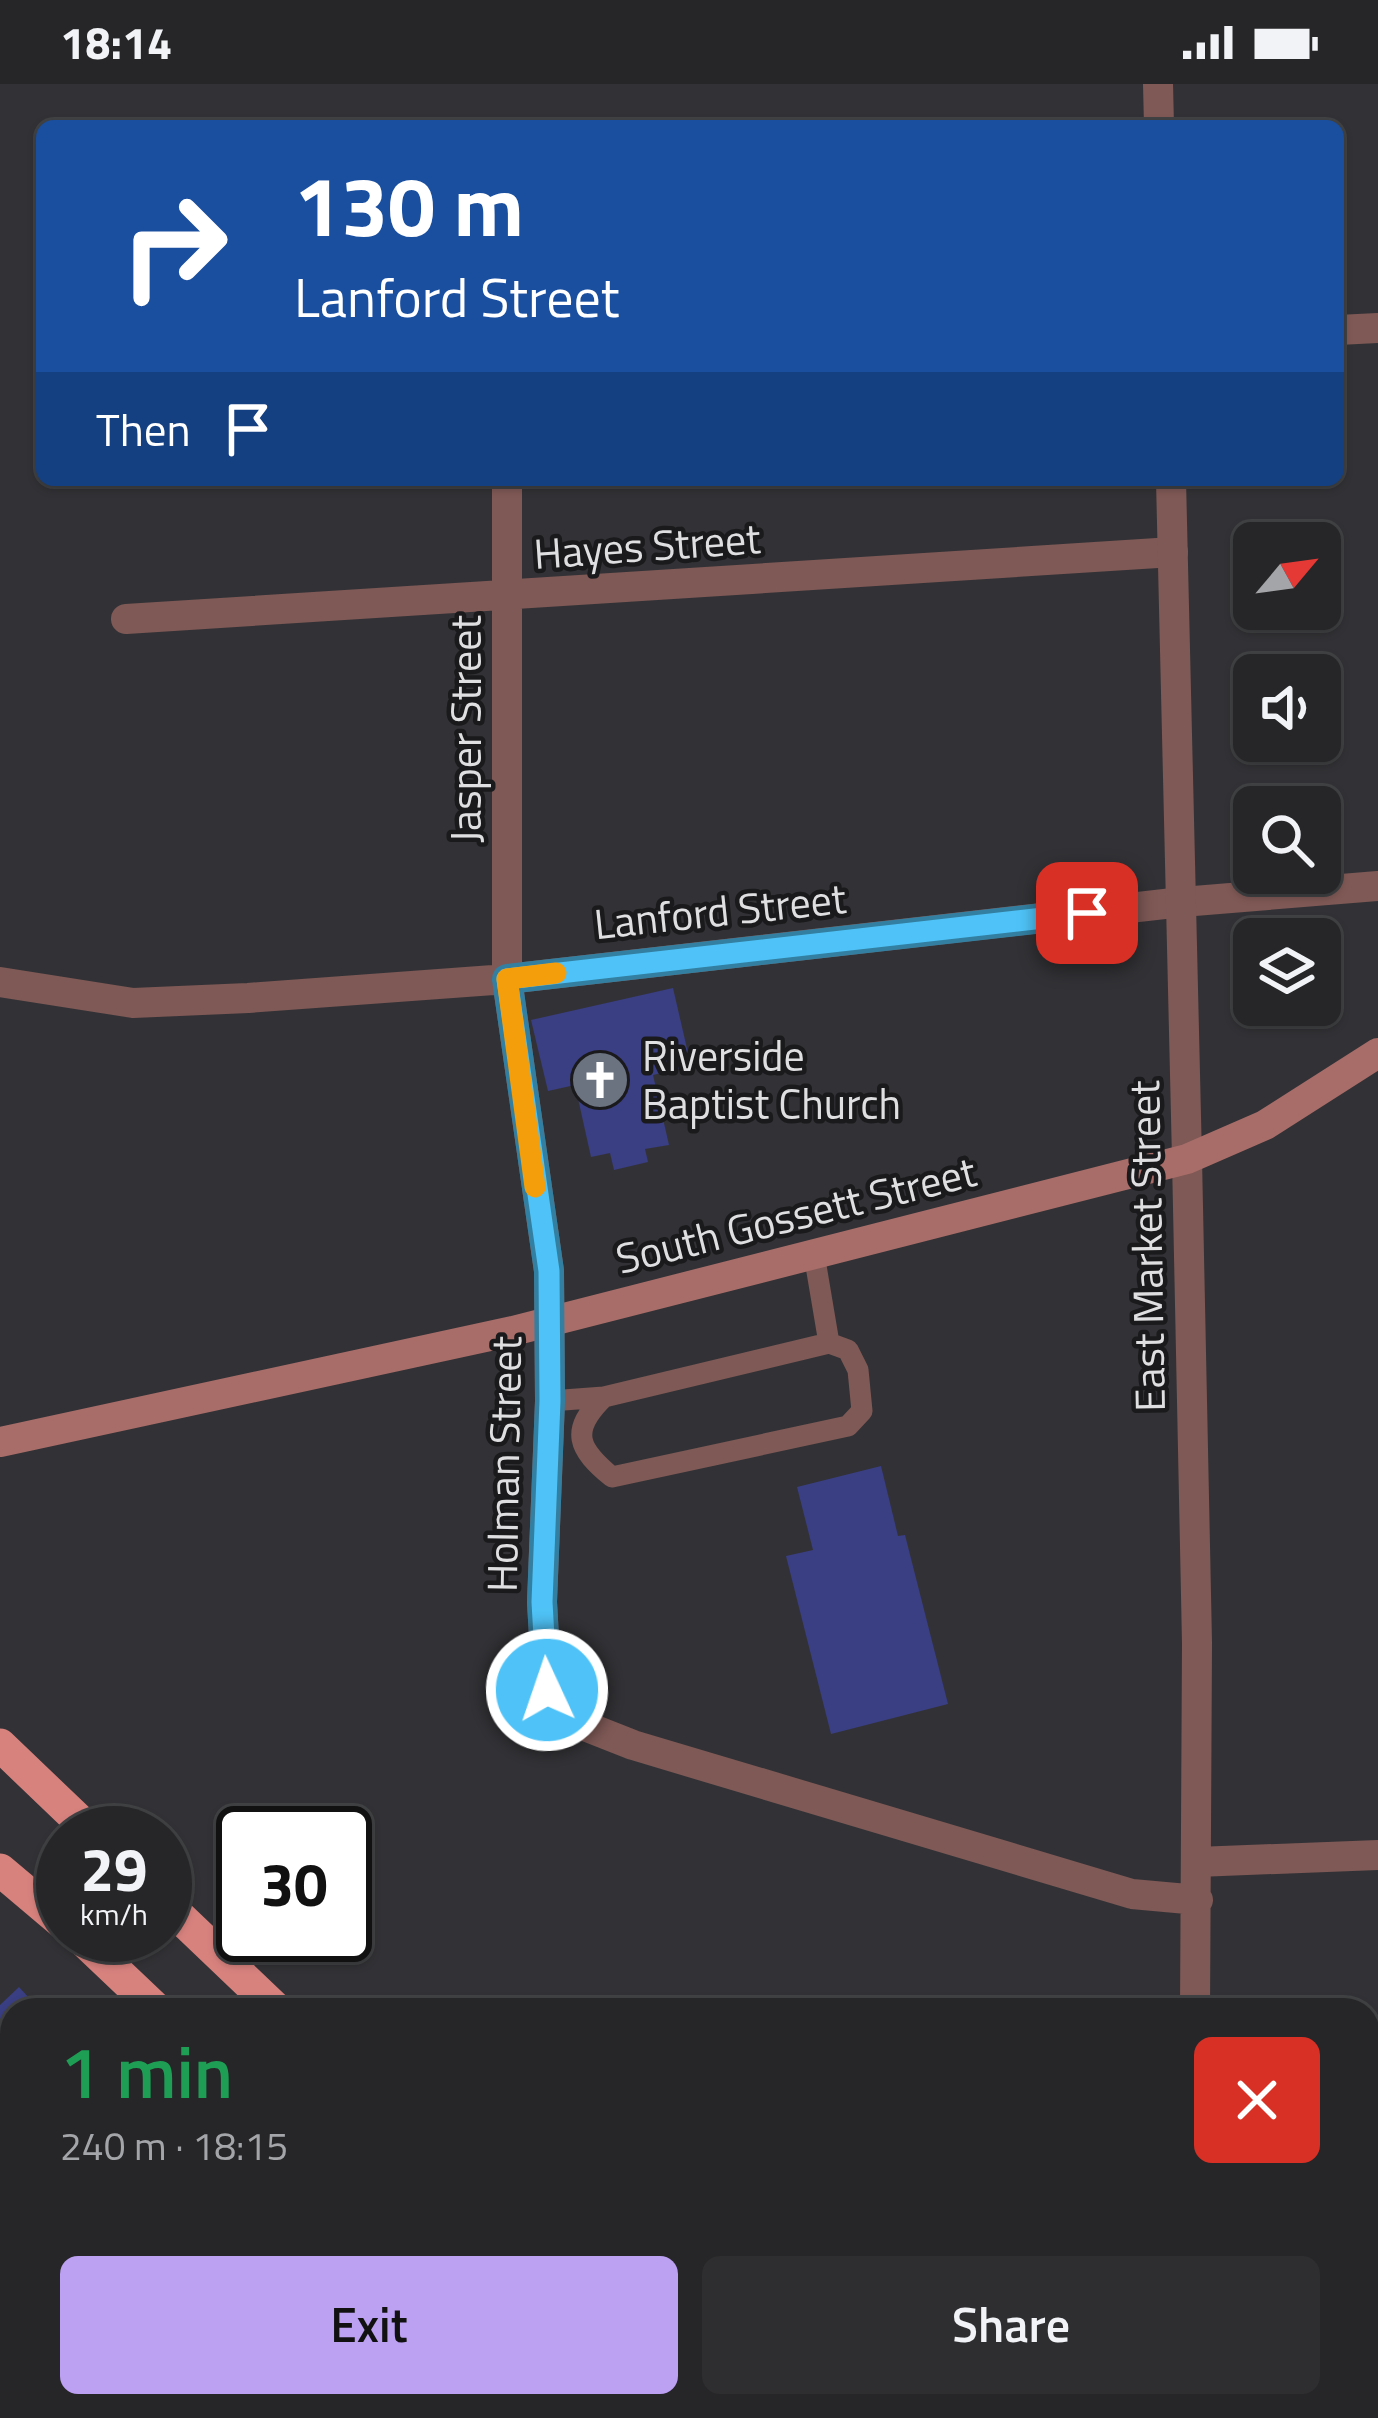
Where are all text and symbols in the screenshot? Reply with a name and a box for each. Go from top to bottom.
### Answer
text: 18:14 [60,8,172,76]
text: 130 m [294,141,524,269]
icon: right [96,168,252,324]
text: Lanford Street [294,256,619,338]
text: Then [96,395,191,463]
icon: arrive [215,396,281,462]
street label: Hayes Street [531,505,763,585]
north arrow [1233,522,1341,630]
map controls [1233,522,1341,1026]
street label: Jasper Street [433,615,497,843]
button: sound [1233,654,1341,762]
button: search [1233,786,1341,894]
pin [1036,862,1138,964]
street label: Lanford Street [591,865,849,955]
icon: arrive [1054,880,1120,946]
button: layers [1233,918,1341,1026]
place label: Riverside Baptist Church [642,1023,901,1135]
church icon: Riverside Baptist Church [569,1049,631,1111]
street label: East Market Street [1111,1079,1181,1412]
street label: South Gossett Street [609,1138,983,1290]
street label: Holman Street [469,1335,537,1593]
position arrow [484,1627,610,1753]
speed limit sign: 30 [216,1806,372,1962]
text: 29 [80,1823,148,1914]
text: km/h [80,1891,148,1937]
text: 1 min [60,2016,233,2126]
button: close [1194,2037,1320,2163]
text: 240 m · 18:15 [60,2116,288,2175]
button: Exit [60,2256,678,2394]
button: Share [702,2256,1320,2394]

